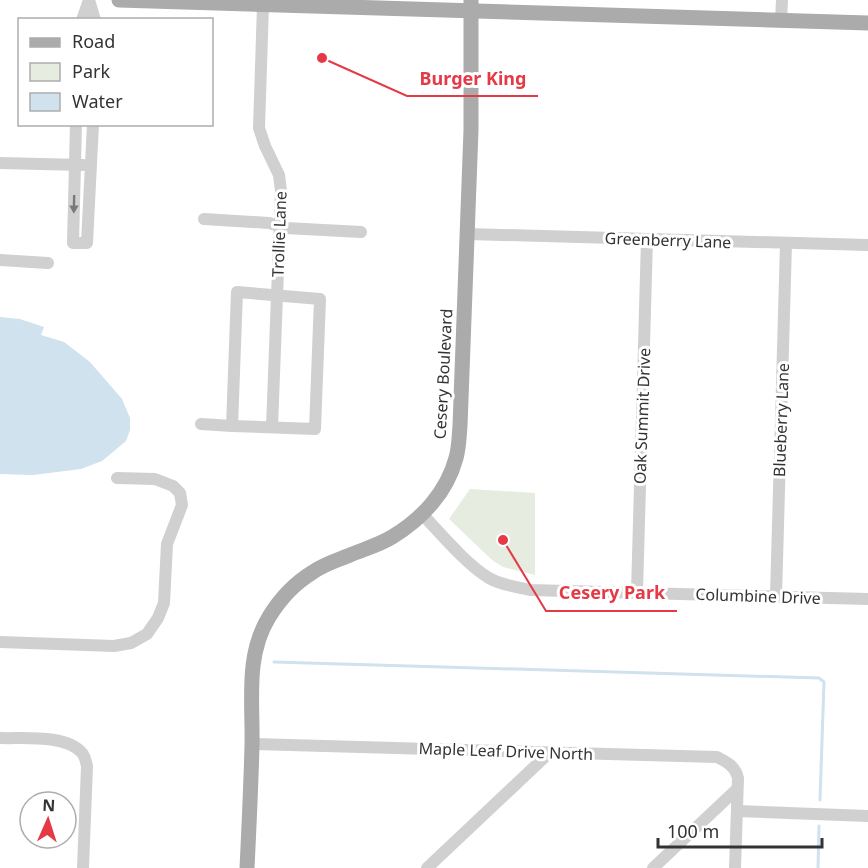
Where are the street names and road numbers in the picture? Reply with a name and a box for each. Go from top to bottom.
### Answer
street label: Trollie Lane [267,191,291,277]
street label: Greenberry Lane [604,227,732,253]
street label: Cesery Boulevard [429,308,457,440]
street label: Oak Summit Drive [629,347,655,485]
street label: Blueberry Lane [768,363,794,477]
street label: Columbine Drive [695,583,821,609]
street label: Maple Leaf Drive North [418,737,594,765]

